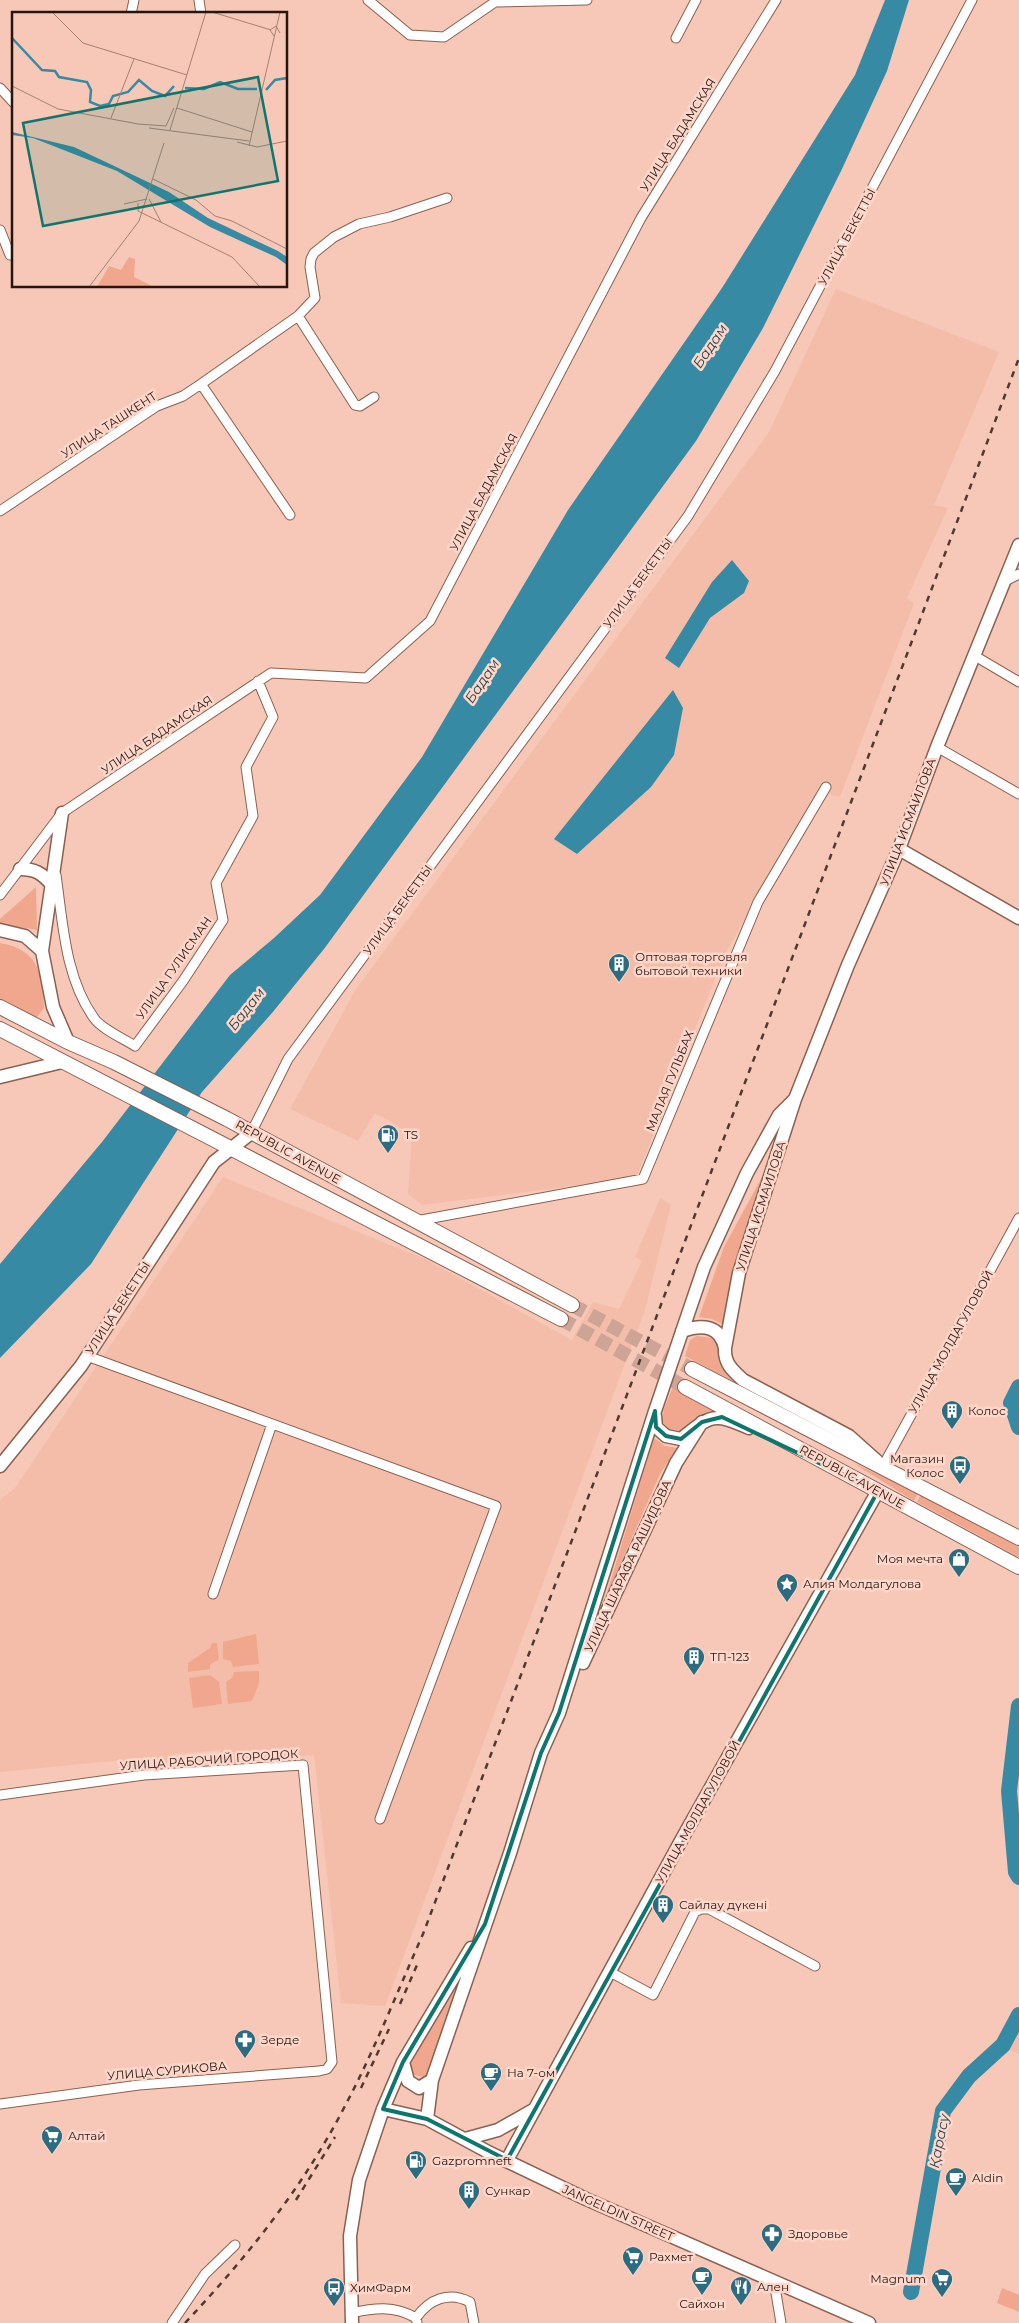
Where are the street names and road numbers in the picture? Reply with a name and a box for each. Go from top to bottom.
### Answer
street label: УЛИЦА БАДАМСКАЯ [637,75,719,194]
street label: УЛИЦА БЕКЕТТЫ [815,186,879,288]
street label: УЛИЦА ТАШКЕНТ [58,388,159,461]
street label: УЛИЦА БАДАМСКАЯ [446,430,521,553]
street label: УЛИЦА БЕКЕТТЫ [600,535,675,631]
street label: УЛИЦА БАДАМСКАЯ [98,692,215,777]
street label: УЛИЦА ИСМАИЛОВА [876,756,939,888]
street label: УЛИЦА БЕКЕТТЫ [360,862,435,958]
street label: УЛИЦА ГУЛИСМАН [133,914,215,1022]
street label: МАЛАЯ ГУЛЬБАХ [642,1028,697,1134]
street label: REPUBLIC AVENUE [233,1116,343,1187]
street label: УЛИЦА ИСМАИЛОВА [732,1139,789,1273]
street label: УЛИЦА БЕКЕТТЫ [82,1258,153,1357]
street label: УЛИЦА МОЛДАГУЛОВОЙ [905,1267,996,1416]
street label: REPUBLIC AVENUE [797,1441,907,1512]
street label: УЛИЦА ШАРАФА РАШИДОВА [581,1477,674,1654]
street label: УЛИЦА МОЛДАГУЛОВОЙ [652,1737,743,1886]
street label: УЛИЦА РАБОЧИЙ ГОРОДОК [119,1746,299,1773]
street label: УЛИЦА СУРИКОВА [107,2058,227,2083]
street label: JANGELDIN STREET [559,2181,677,2244]

